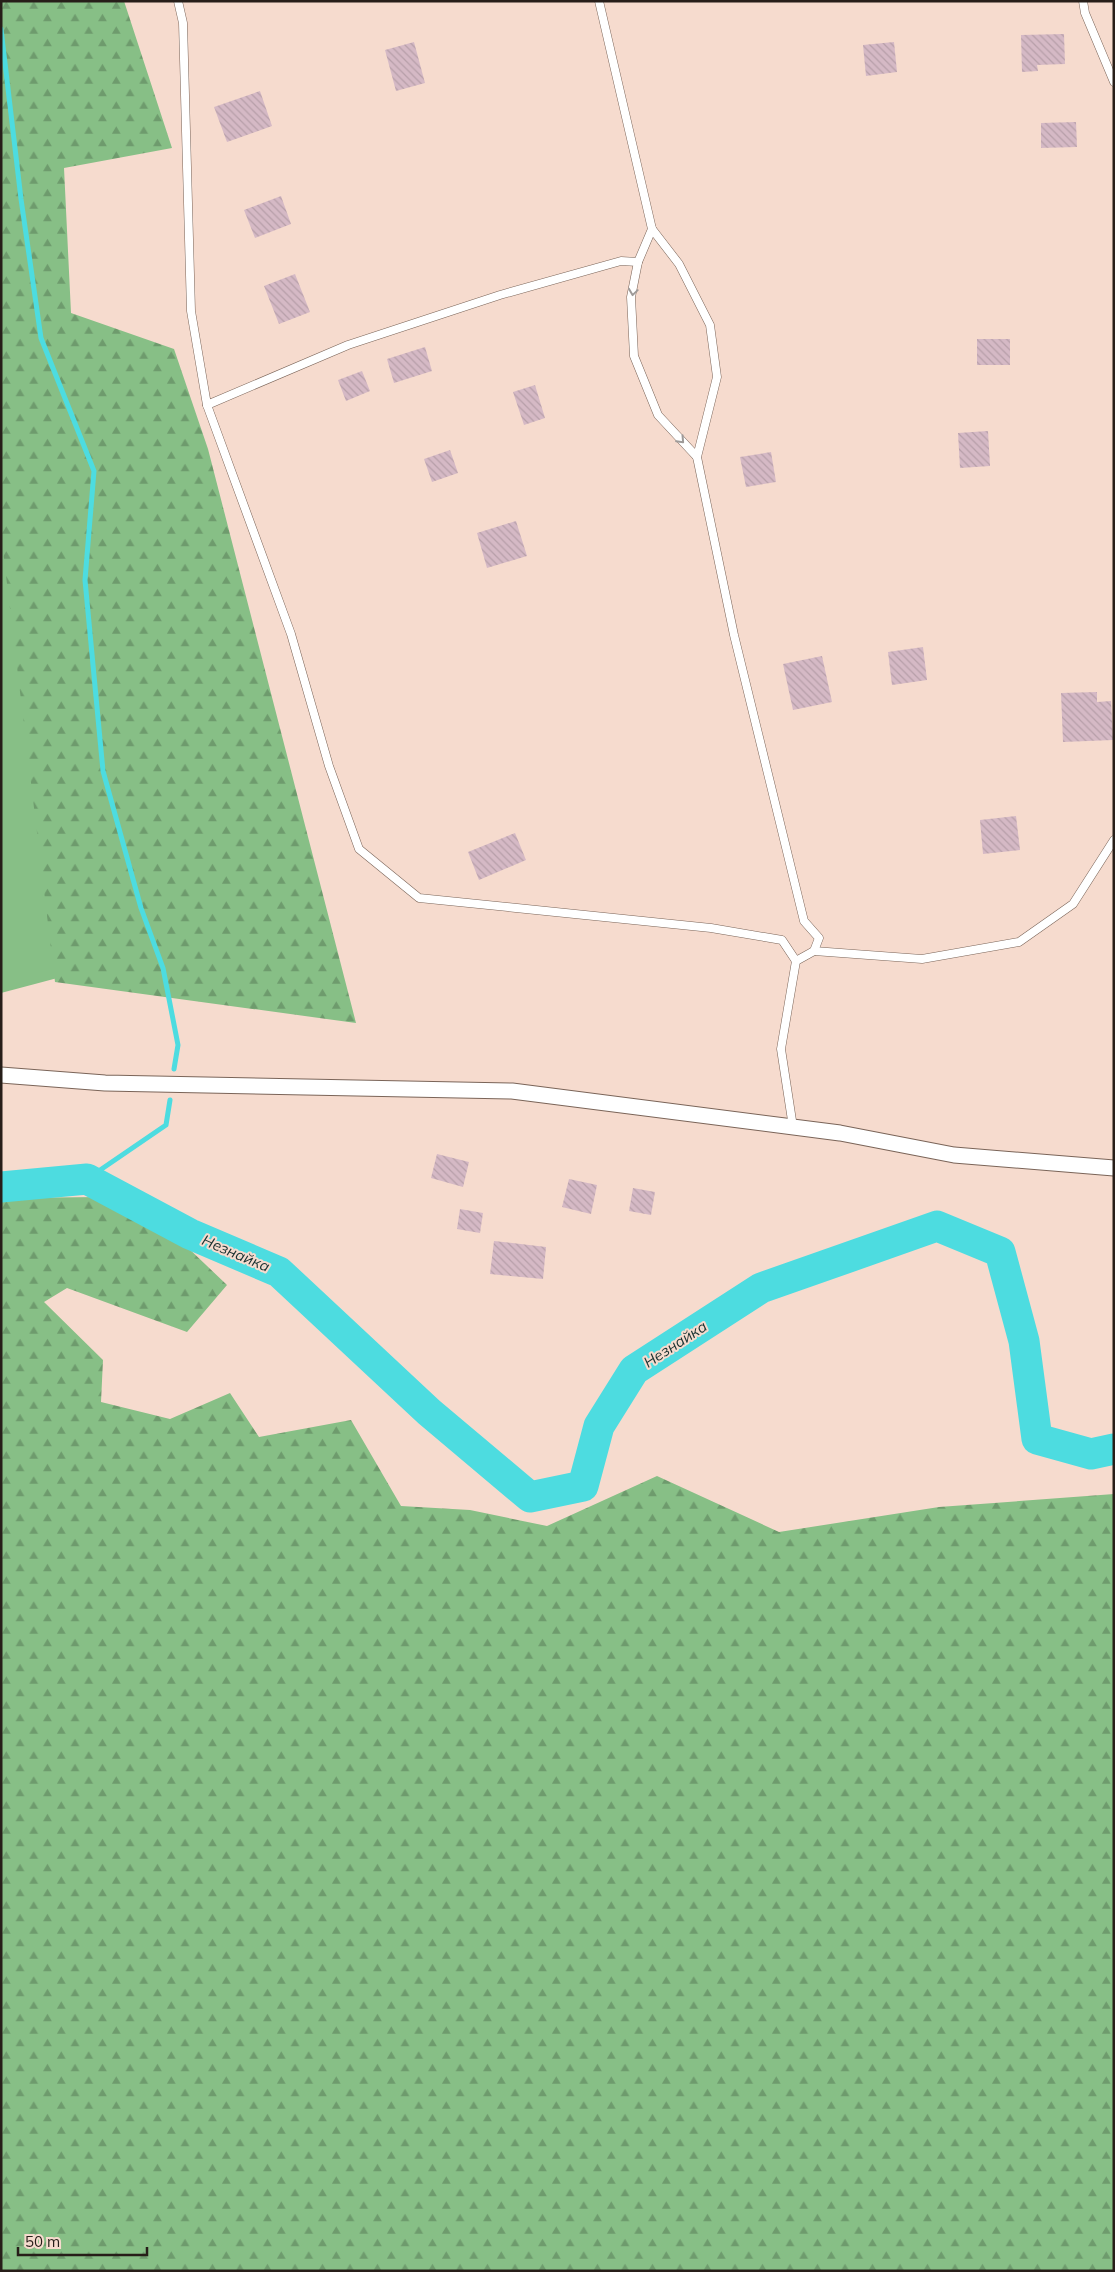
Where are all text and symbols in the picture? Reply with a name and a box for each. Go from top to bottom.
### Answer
one-way arrow [628,288,639,296]
one-way arrow [675,435,684,444]
water label: Незнайка [199,1230,273,1276]
water label: Незнайка [640,1317,710,1371]
scale bar [18,2224,146,2256]
text: 50 m [25,2232,60,2251]

